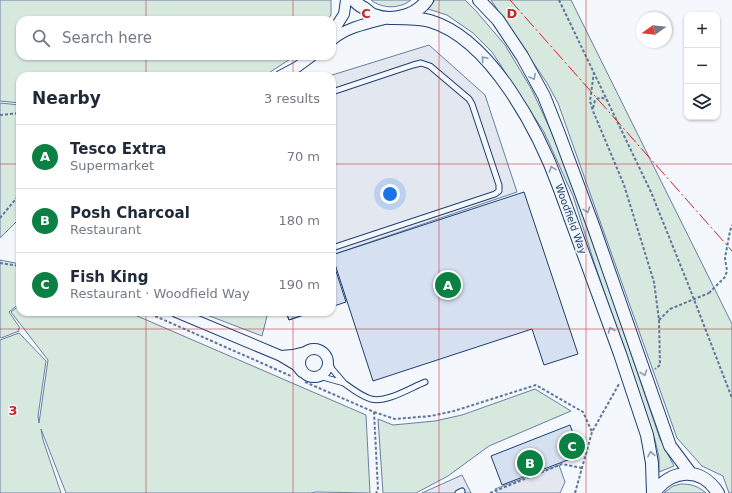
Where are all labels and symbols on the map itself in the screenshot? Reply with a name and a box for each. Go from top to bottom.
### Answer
text: C [361,6,371,21]
text: D [507,6,518,21]
north arrow [636,12,672,48]
one-way arrow [482,56,489,64]
one-way arrow [529,73,536,80]
one-way arrow [549,166,557,173]
street label: Woodfield Way [553,182,589,256]
your location [380,184,400,204]
one-way arrow [583,207,591,214]
pin: A [435,270,461,300]
one-way arrow [608,327,616,334]
one-way arrow [640,369,648,376]
text: 3 [8,403,18,418]
pin: C [559,431,585,461]
pin: B [517,448,543,478]
one-way arrow [647,451,656,457]

